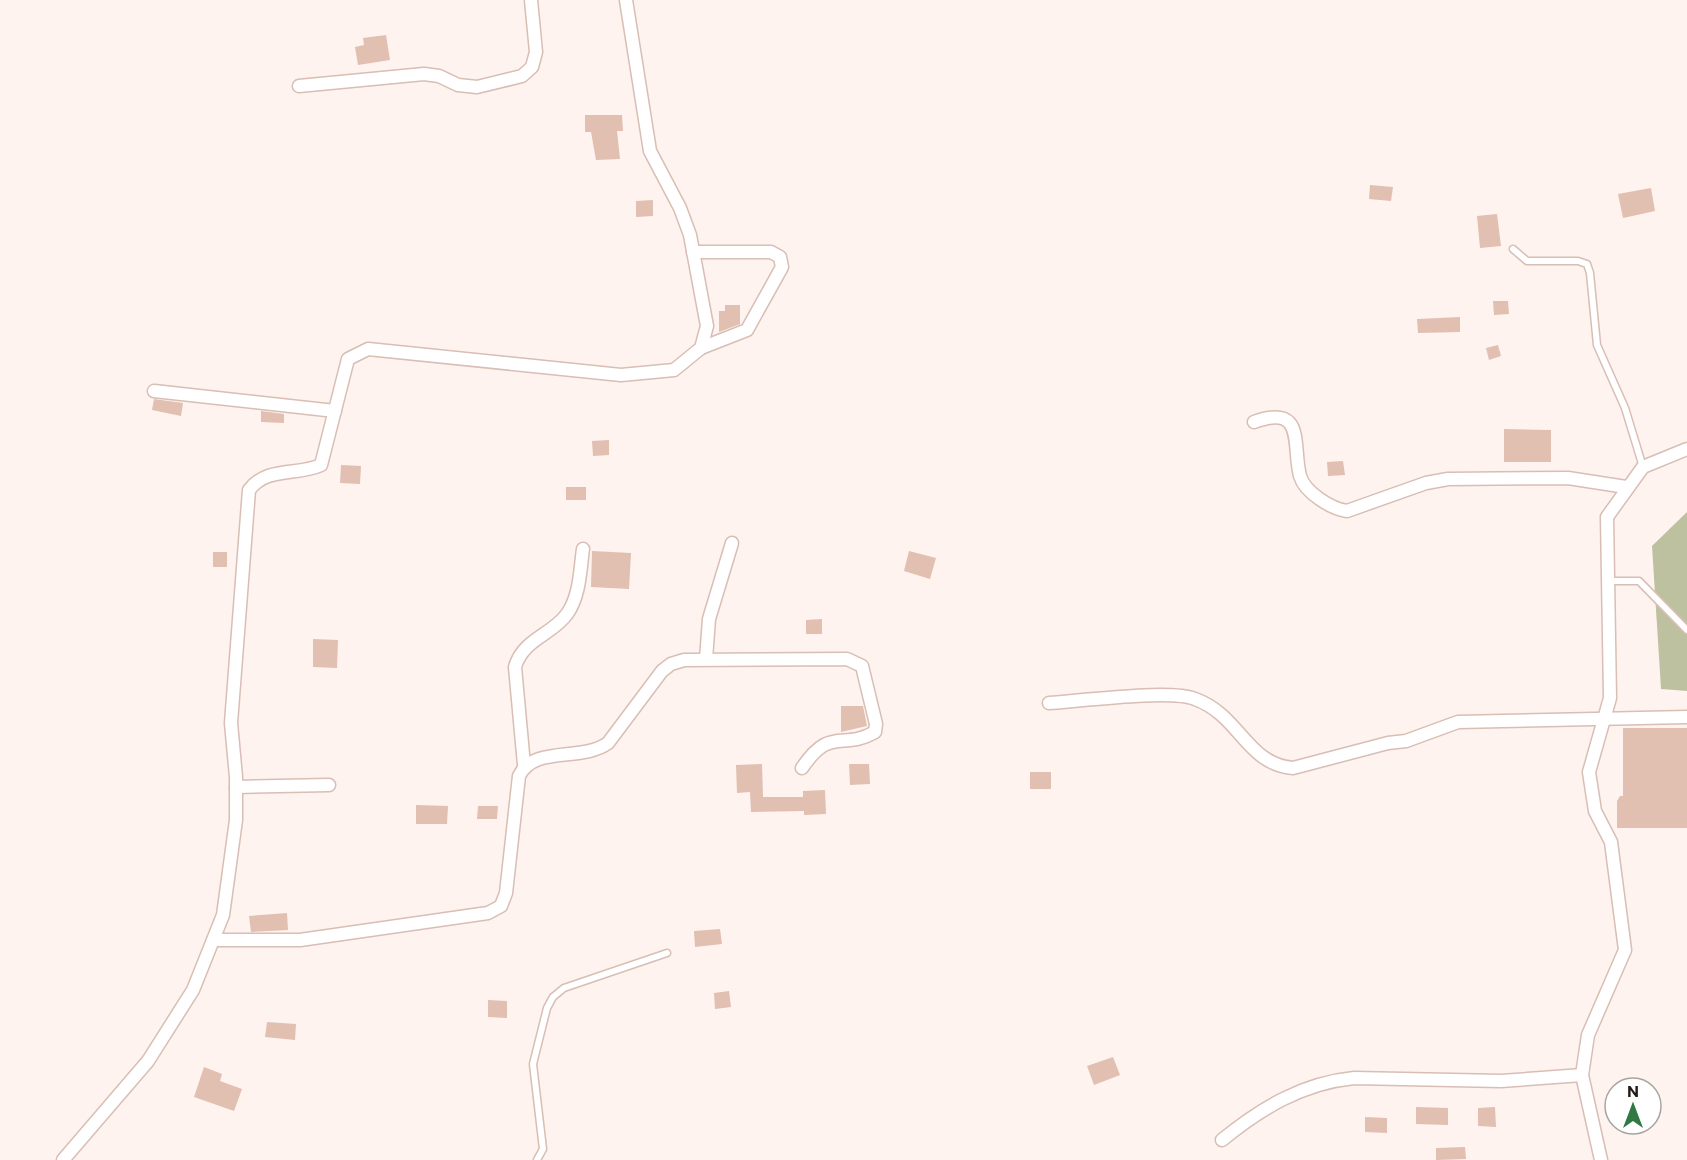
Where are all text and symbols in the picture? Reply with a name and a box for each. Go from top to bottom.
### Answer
north arrow [1603,1076,1663,1136]
text: N [1627,1081,1639,1100]

